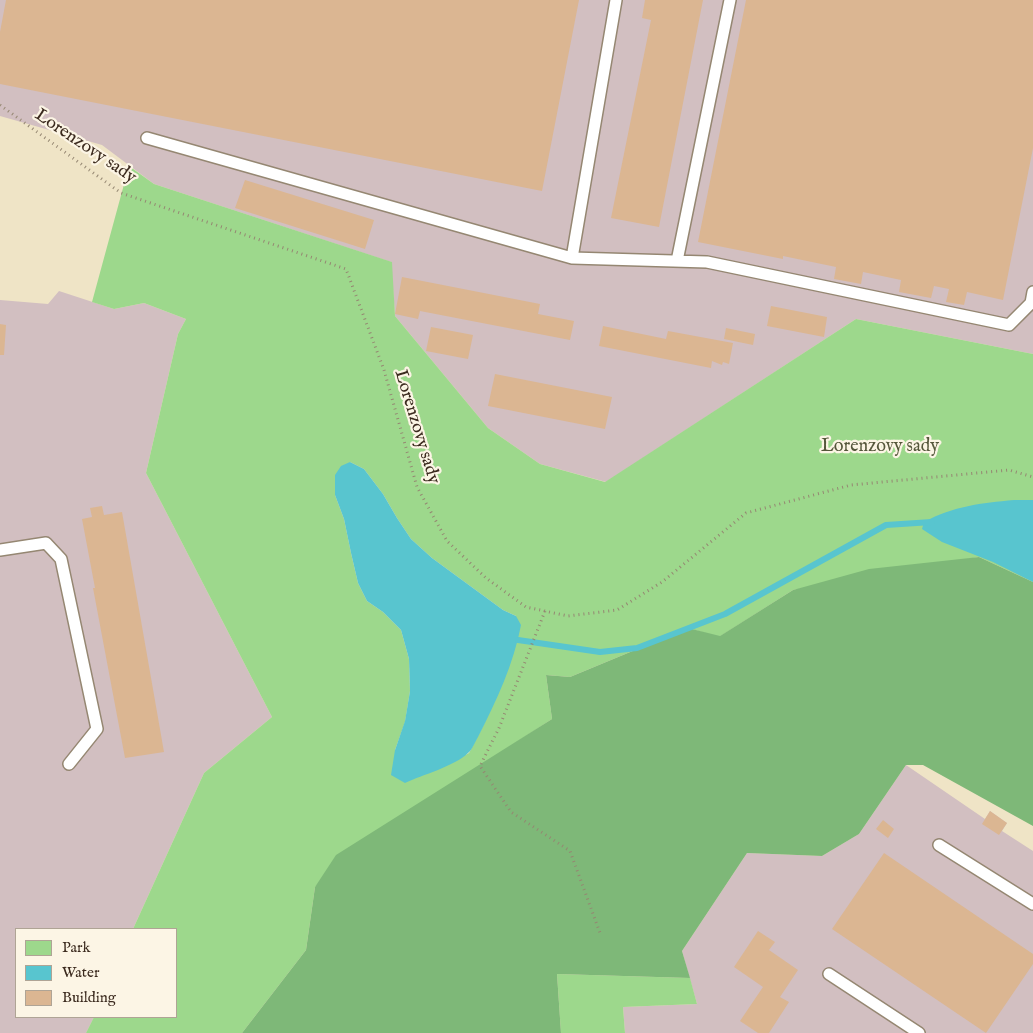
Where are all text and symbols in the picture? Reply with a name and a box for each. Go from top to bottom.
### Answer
street label: Lorenzovy sady [30,105,140,189]
street label: Lorenzovy sady [388,367,444,487]
park label: Lorenzovy sady [821,436,939,458]
legend [15,928,178,1018]
text: Park [62,938,91,957]
text: Water [62,963,99,982]
text: Building [62,988,116,1007]

